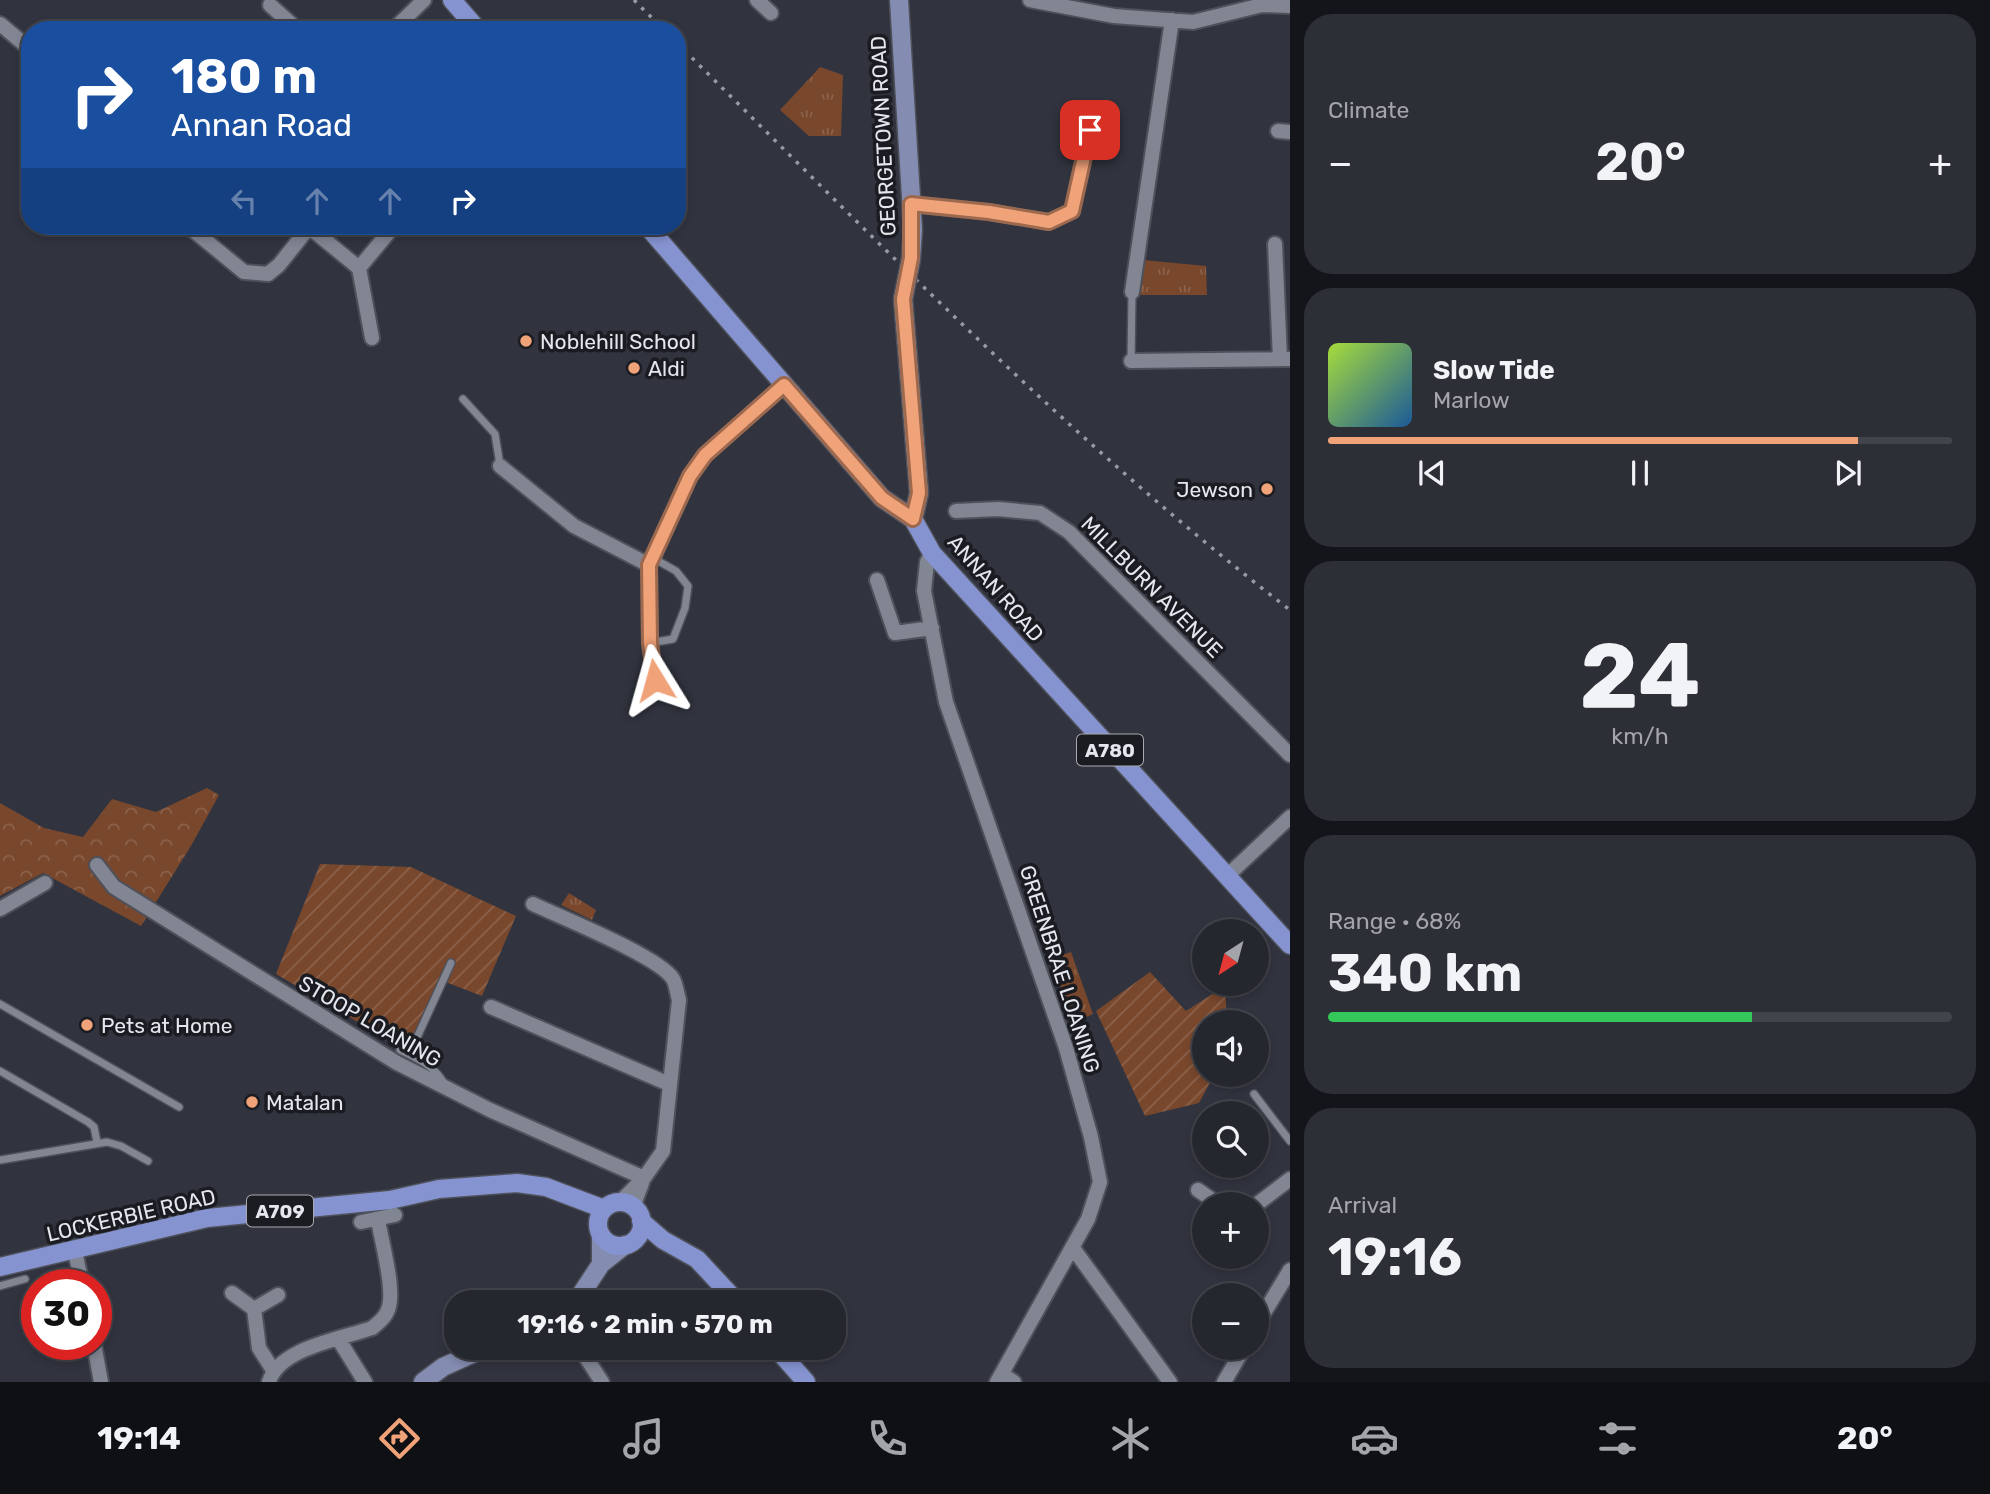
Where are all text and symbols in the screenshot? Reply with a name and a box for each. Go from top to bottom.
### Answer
street label: GEORGETOWN ROAD [865,35,901,237]
text: 180 m [171,47,317,105]
icon: right [56,49,147,140]
text: Climate [1328,96,1409,124]
pin [1060,100,1120,160]
text: Annan Road [171,106,352,144]
icon: arrive [1071,111,1109,149]
text: 20° [1595,131,1686,193]
text: − [1328,140,1353,186]
text: + [1928,140,1952,186]
icon: left [225,182,263,220]
icon: ahead [298,182,336,220]
icon: ahead [371,182,409,220]
icon: right [444,182,482,220]
place label: Noblehill School [540,329,696,354]
marker: Noblehill School [518,333,534,349]
text: Slow Tide [1433,355,1555,386]
place label: Aldi [648,356,685,381]
marker: Aldi [626,360,642,376]
text: Marlow [1433,386,1510,414]
icon: previous [1413,454,1451,492]
icon: pause [1621,454,1659,492]
icon: next [1829,454,1867,492]
place label: Jewson [1176,477,1253,502]
marker: Jewson [1259,481,1275,497]
street label: MILLBURN AVENUE [1076,511,1228,663]
street label: ANNAN ROAD [943,529,1049,647]
text: 24 [1580,622,1700,730]
position arrow [618,643,692,717]
text: km/h [1611,722,1669,750]
road number: A780 [1077,734,1143,765]
street label: GREENBRAE LOANING [1015,862,1105,1076]
text: Range · 68% [1328,907,1461,935]
north arrow [1192,919,1269,996]
map controls [1192,919,1269,1360]
text: 340 km [1328,942,1522,1004]
street label: STOOP LOANING [294,970,446,1072]
button: sound [1192,1010,1269,1087]
place label: Pets at Home [101,1013,232,1038]
marker: Pets at Home [79,1017,95,1033]
place label: Matalan [266,1090,343,1115]
marker: Matalan [244,1094,260,1110]
button: search [1192,1101,1269,1178]
street label: LOCKERBIE ROAD [44,1183,218,1247]
text: Arrival [1328,1191,1397,1219]
button: + [1192,1192,1269,1269]
road number: A709 [247,1196,313,1226]
text: 19:16 [1328,1226,1462,1288]
speed limit sign: 30 [21,1269,112,1360]
button: − [1192,1283,1269,1360]
text: 19:16 · 2 min · 570 m [517,1309,773,1340]
icon: directions [375,1414,424,1463]
icon: music [619,1414,668,1463]
icon: phone [863,1414,912,1463]
icon: climate [1106,1414,1155,1463]
icon: car [1350,1414,1399,1463]
icon: filters [1593,1414,1642,1463]
text: 19:14 [97,1419,181,1457]
text: 20° [1837,1419,1893,1457]

